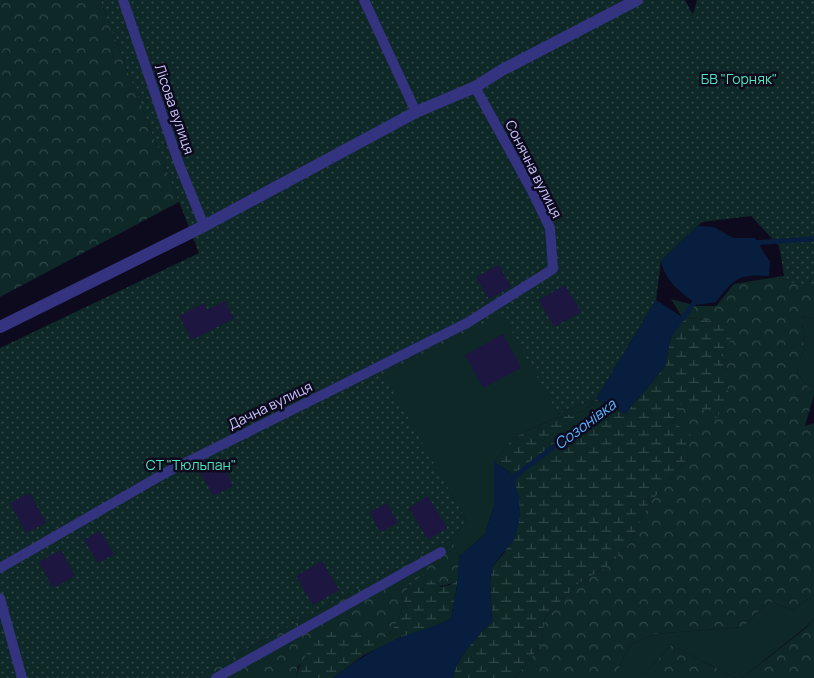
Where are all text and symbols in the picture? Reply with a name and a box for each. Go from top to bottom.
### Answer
street label: Лісова вулиця [151,61,199,157]
park label: БВ "Горняк" [701,69,777,88]
street label: Сонячна вулиця [501,117,567,221]
street label: Дачна вулиця [225,376,315,434]
water label: Созонівка [550,394,621,454]
park label: СТ "Тюльпан" [146,455,236,474]

